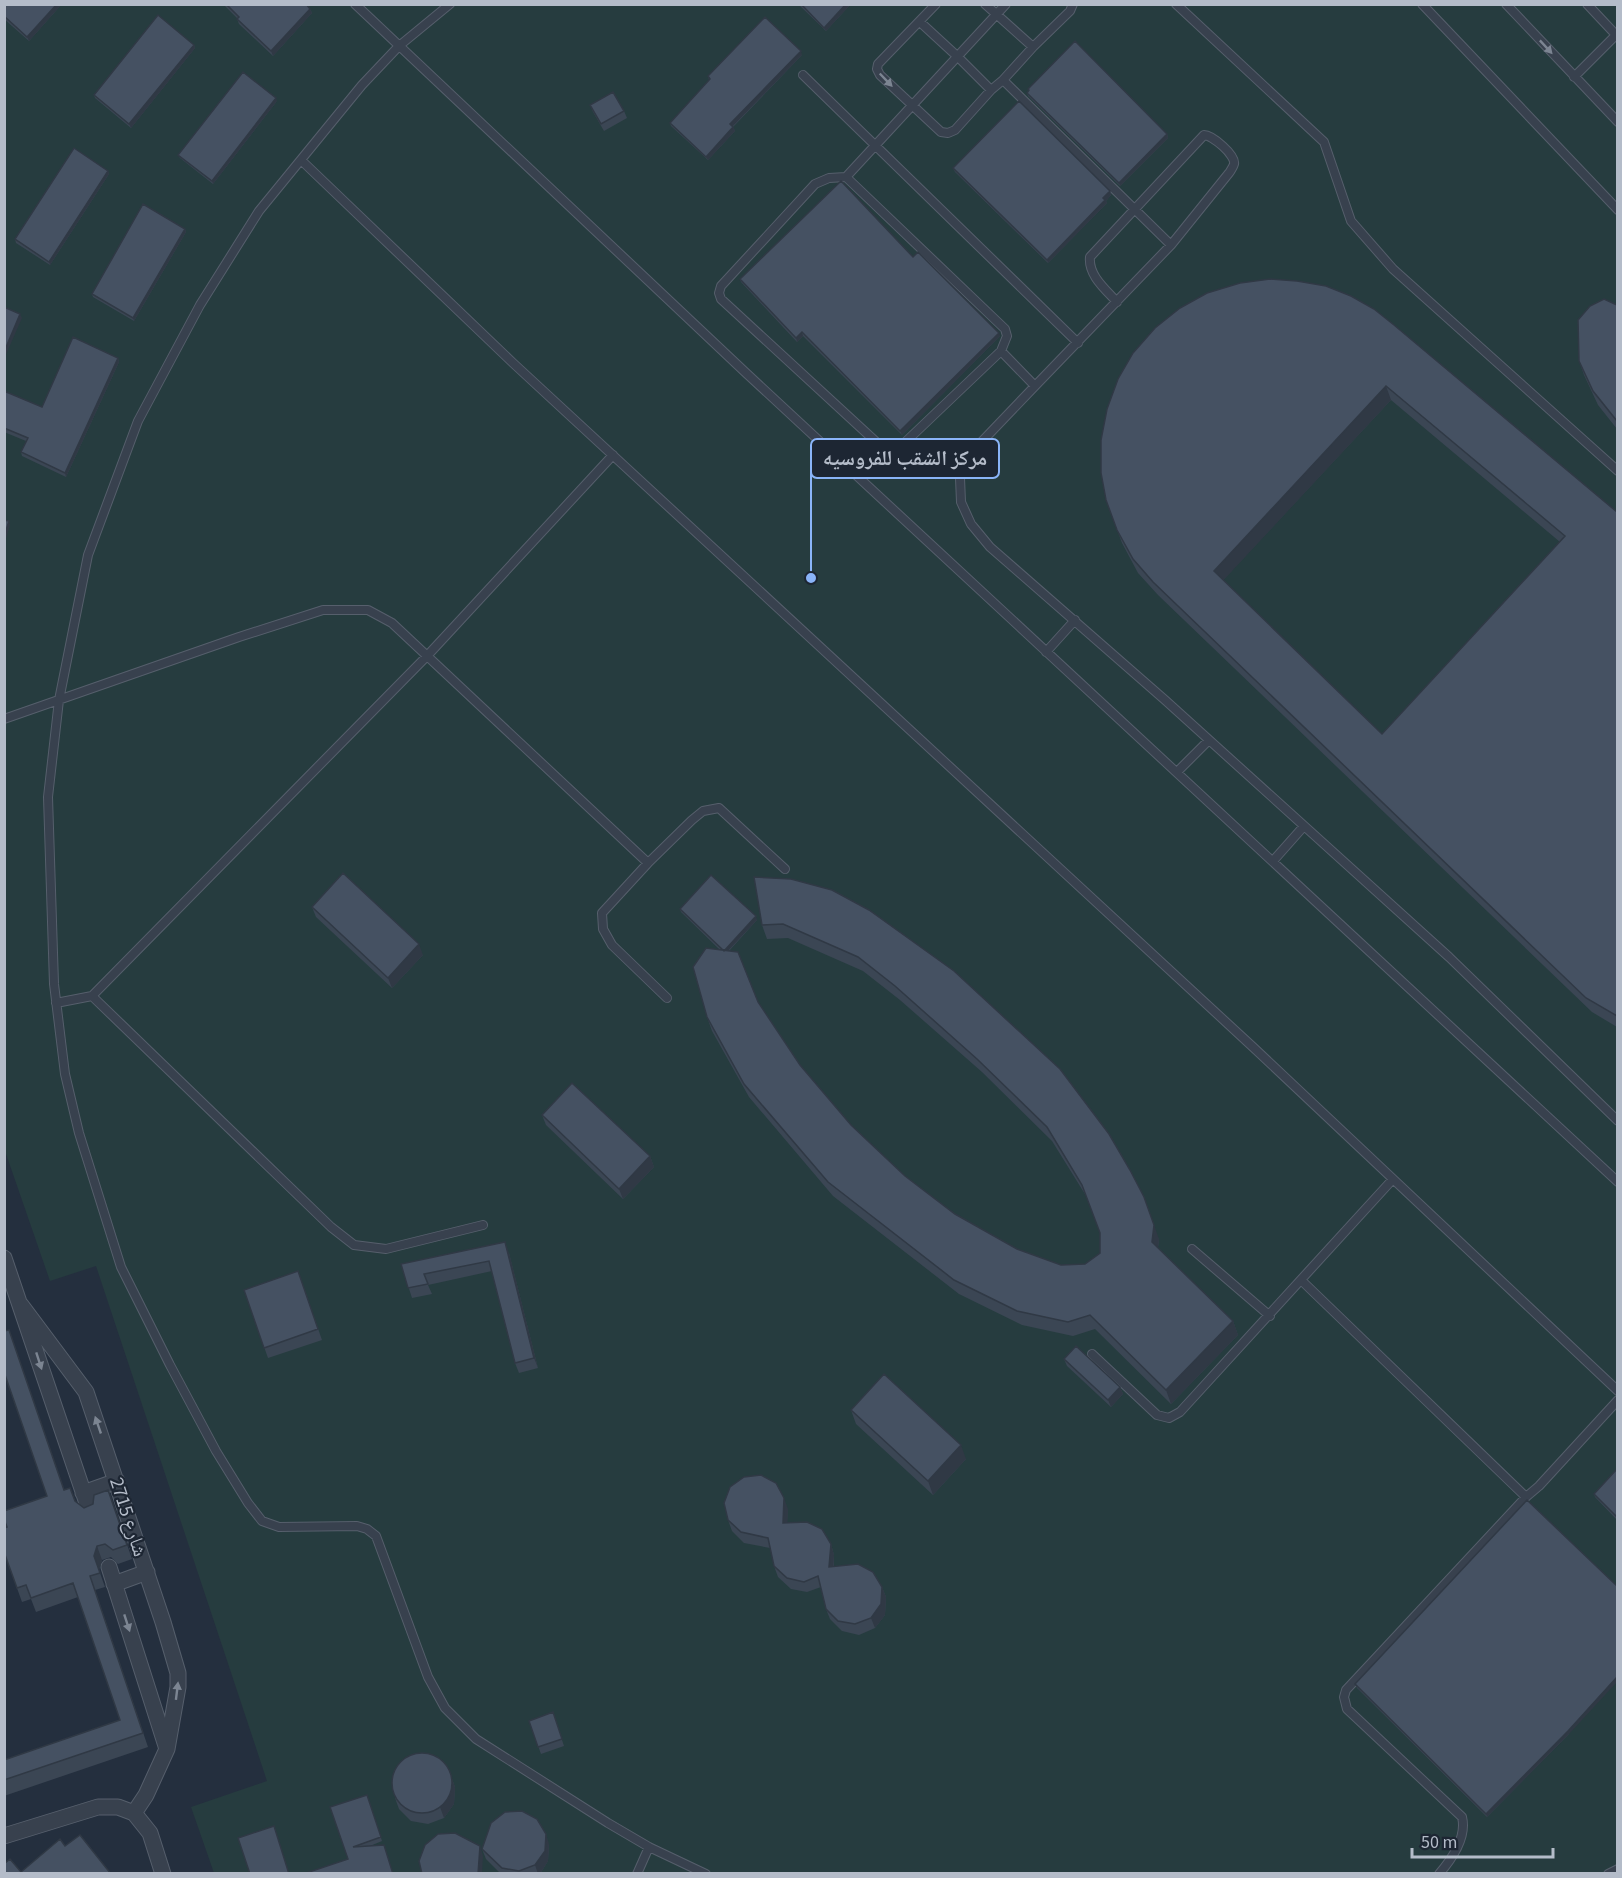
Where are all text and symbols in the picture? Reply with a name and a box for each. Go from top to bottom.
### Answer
one-way arrow [1539,40,1553,55]
one-way arrow [879,73,893,87]
callout: مركز الشقب للفروسيه [811,439,999,478]
text: مركز الشقب للفروسيه [823,443,987,473]
one-way arrow [35,1352,45,1370]
one-way arrow [92,1416,102,1434]
street label: شارع 2715 [102,1474,154,1560]
one-way arrow [122,1614,132,1632]
one-way arrow [172,1682,182,1701]
scale bar [1412,1821,1553,1859]
text: 50 m [1421,1830,1457,1855]

